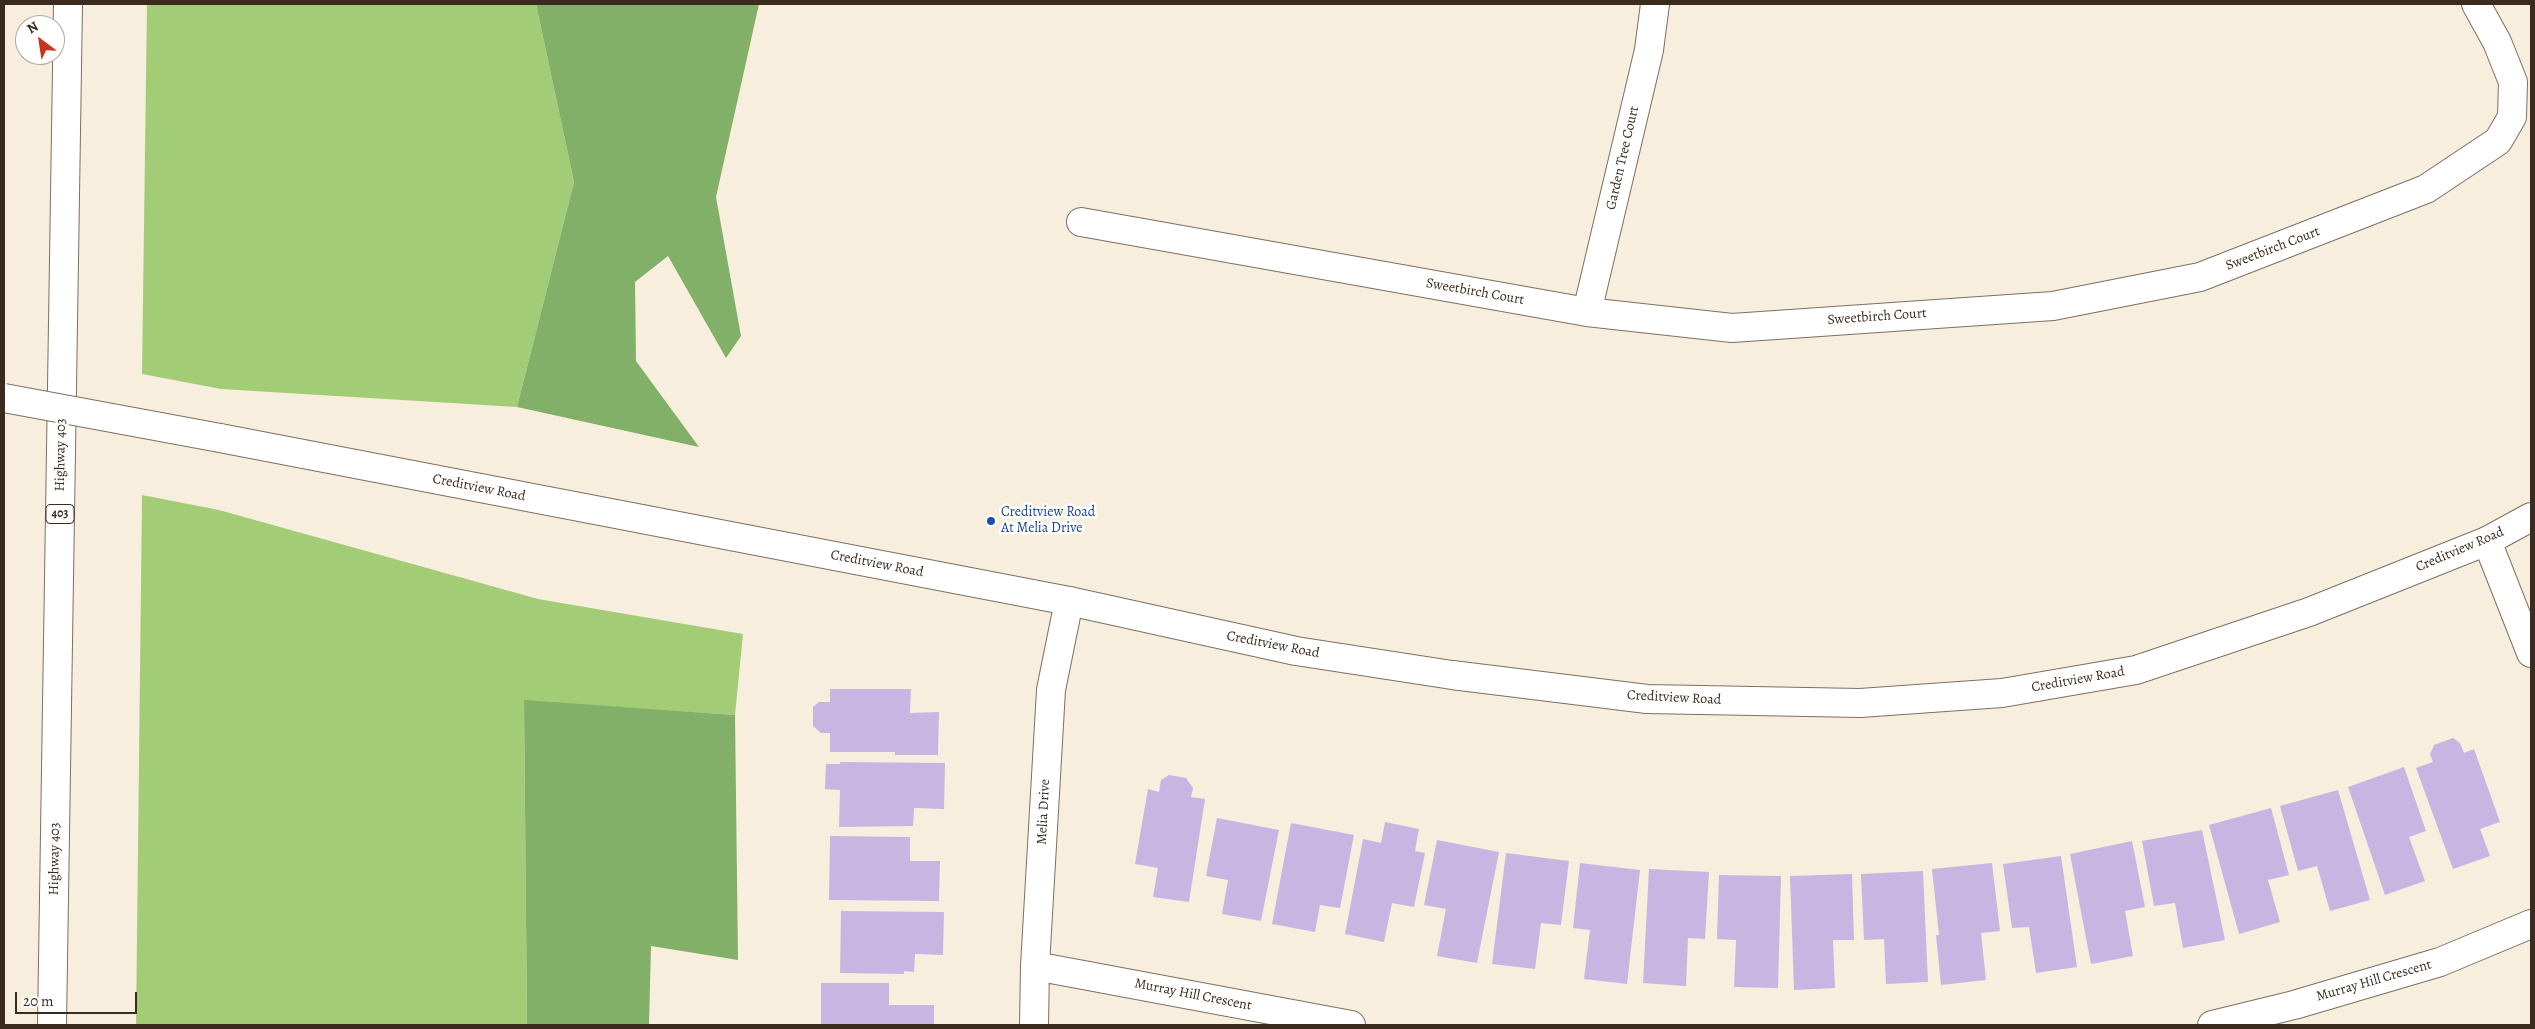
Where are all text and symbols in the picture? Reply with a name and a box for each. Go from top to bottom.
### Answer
north arrow [15,15,65,65]
text: N [23,17,42,38]
street label: Garden Tree Court [1603,104,1643,212]
street label: Sweetbirch Court [2224,223,2322,275]
street label: Sweetbirch Court [1425,275,1525,309]
street label: Sweetbirch Court [1827,305,1927,329]
street label: Highway 403 [52,418,70,492]
street label: Creditview Road [431,471,527,505]
road number: 403 [46,504,74,524]
place label: Creditview Road At Melia Drive [1001,505,1095,538]
marker: Creditview Road At Melia Drive [985,515,997,527]
street label: Creditview Road [2413,524,2507,576]
street label: Creditview Road [829,547,925,581]
street label: Creditview Road [1225,628,1321,662]
street label: Creditview Road [2030,664,2126,696]
street label: Creditview Road [1626,687,1722,709]
street label: Melia Drive [1034,779,1054,845]
street label: Highway 403 [46,822,64,896]
street label: Murray Hill Crescent [2315,957,2433,1005]
street label: Murray Hill Crescent [1133,975,1253,1015]
scale bar [18,982,140,1014]
text: 20 m [23,991,54,1011]

